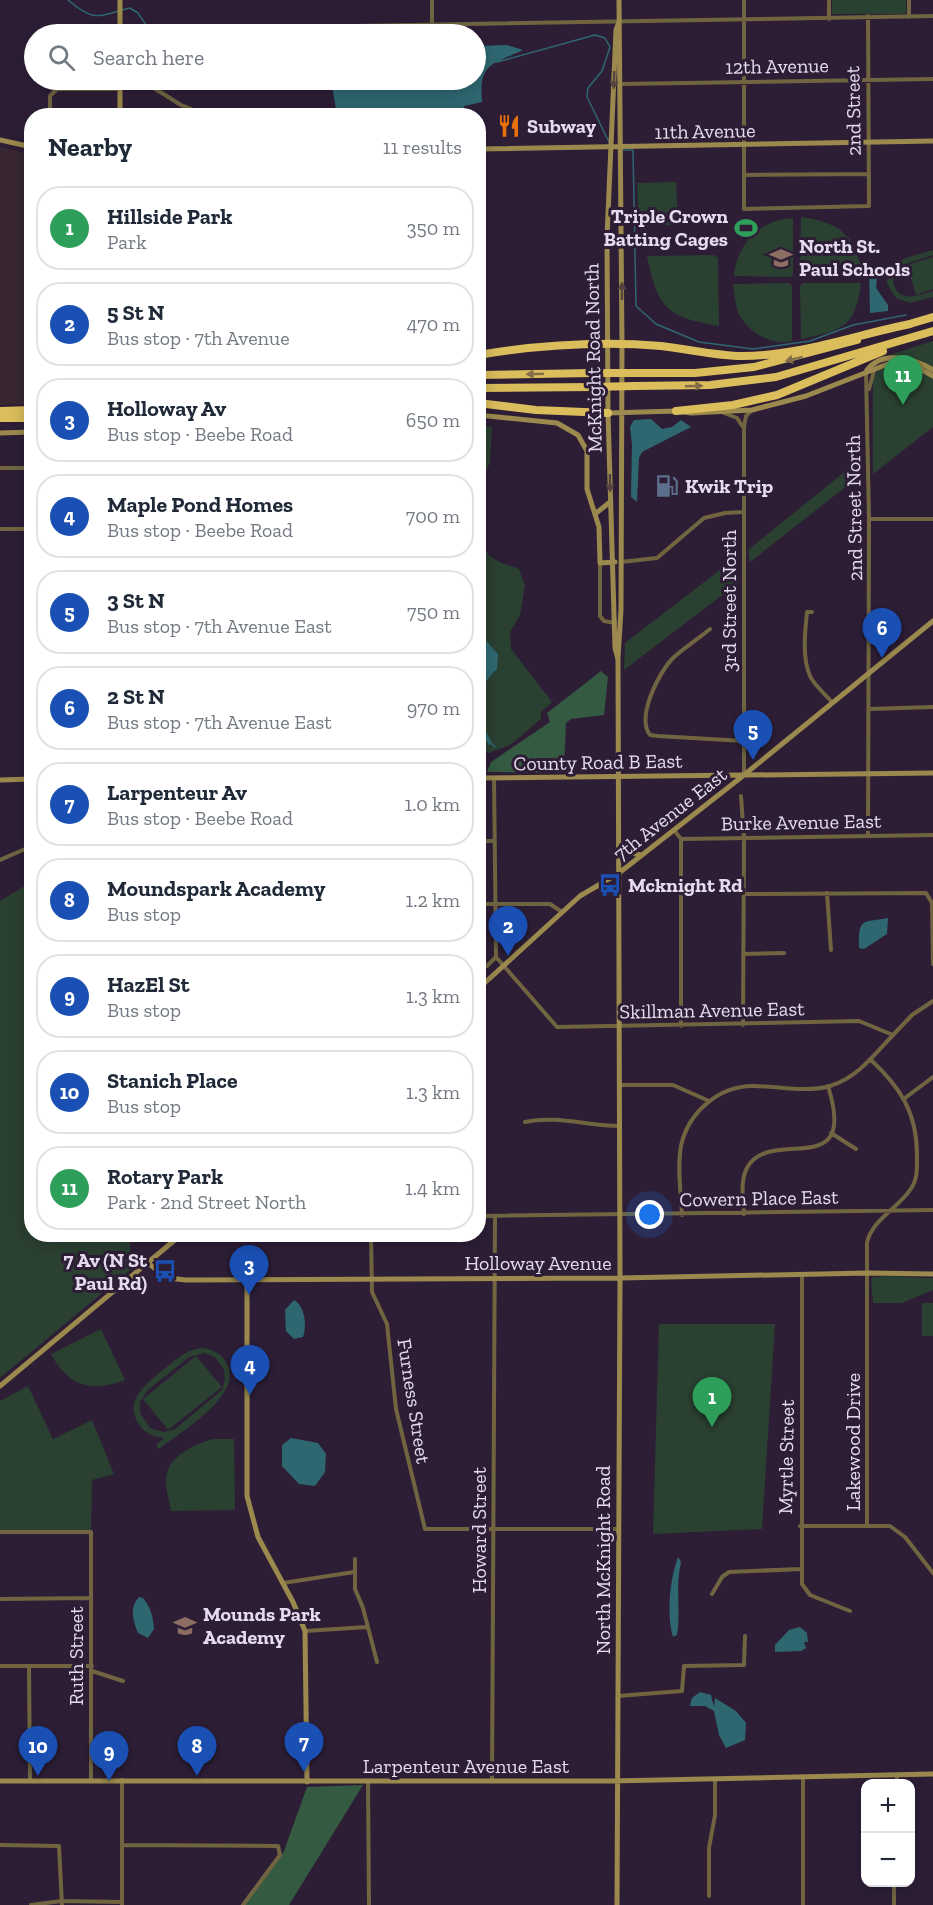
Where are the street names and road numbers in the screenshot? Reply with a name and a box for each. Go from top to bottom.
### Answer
street label: 12th Avenue [725,53,829,79]
street label: 2nd Street [840,65,866,156]
street label: 11th Avenue [654,118,756,144]
street label: McKnight Road North [579,262,607,453]
street label: 2nd Street North [841,434,867,581]
street label: 3rd Street North [717,529,741,672]
street label: County Road B East [513,749,683,775]
street label: 7th Avenue East [609,762,732,866]
street label: Burke Avenue East [721,809,882,835]
street label: Skillman Avenue East [619,996,805,1024]
street label: Cowern Place East [679,1185,839,1211]
street label: Holloway Avenue [464,1251,612,1275]
street label: Furness Street [392,1337,436,1466]
street label: Lakewood Drive [841,1373,865,1511]
street label: Myrtle Street [773,1399,799,1515]
street label: North McKnight Road [591,1465,615,1655]
street label: Howard Street [467,1466,491,1593]
street label: Ruth Street [64,1606,88,1706]
street label: Larpenteur Avenue East [363,1754,570,1778]

